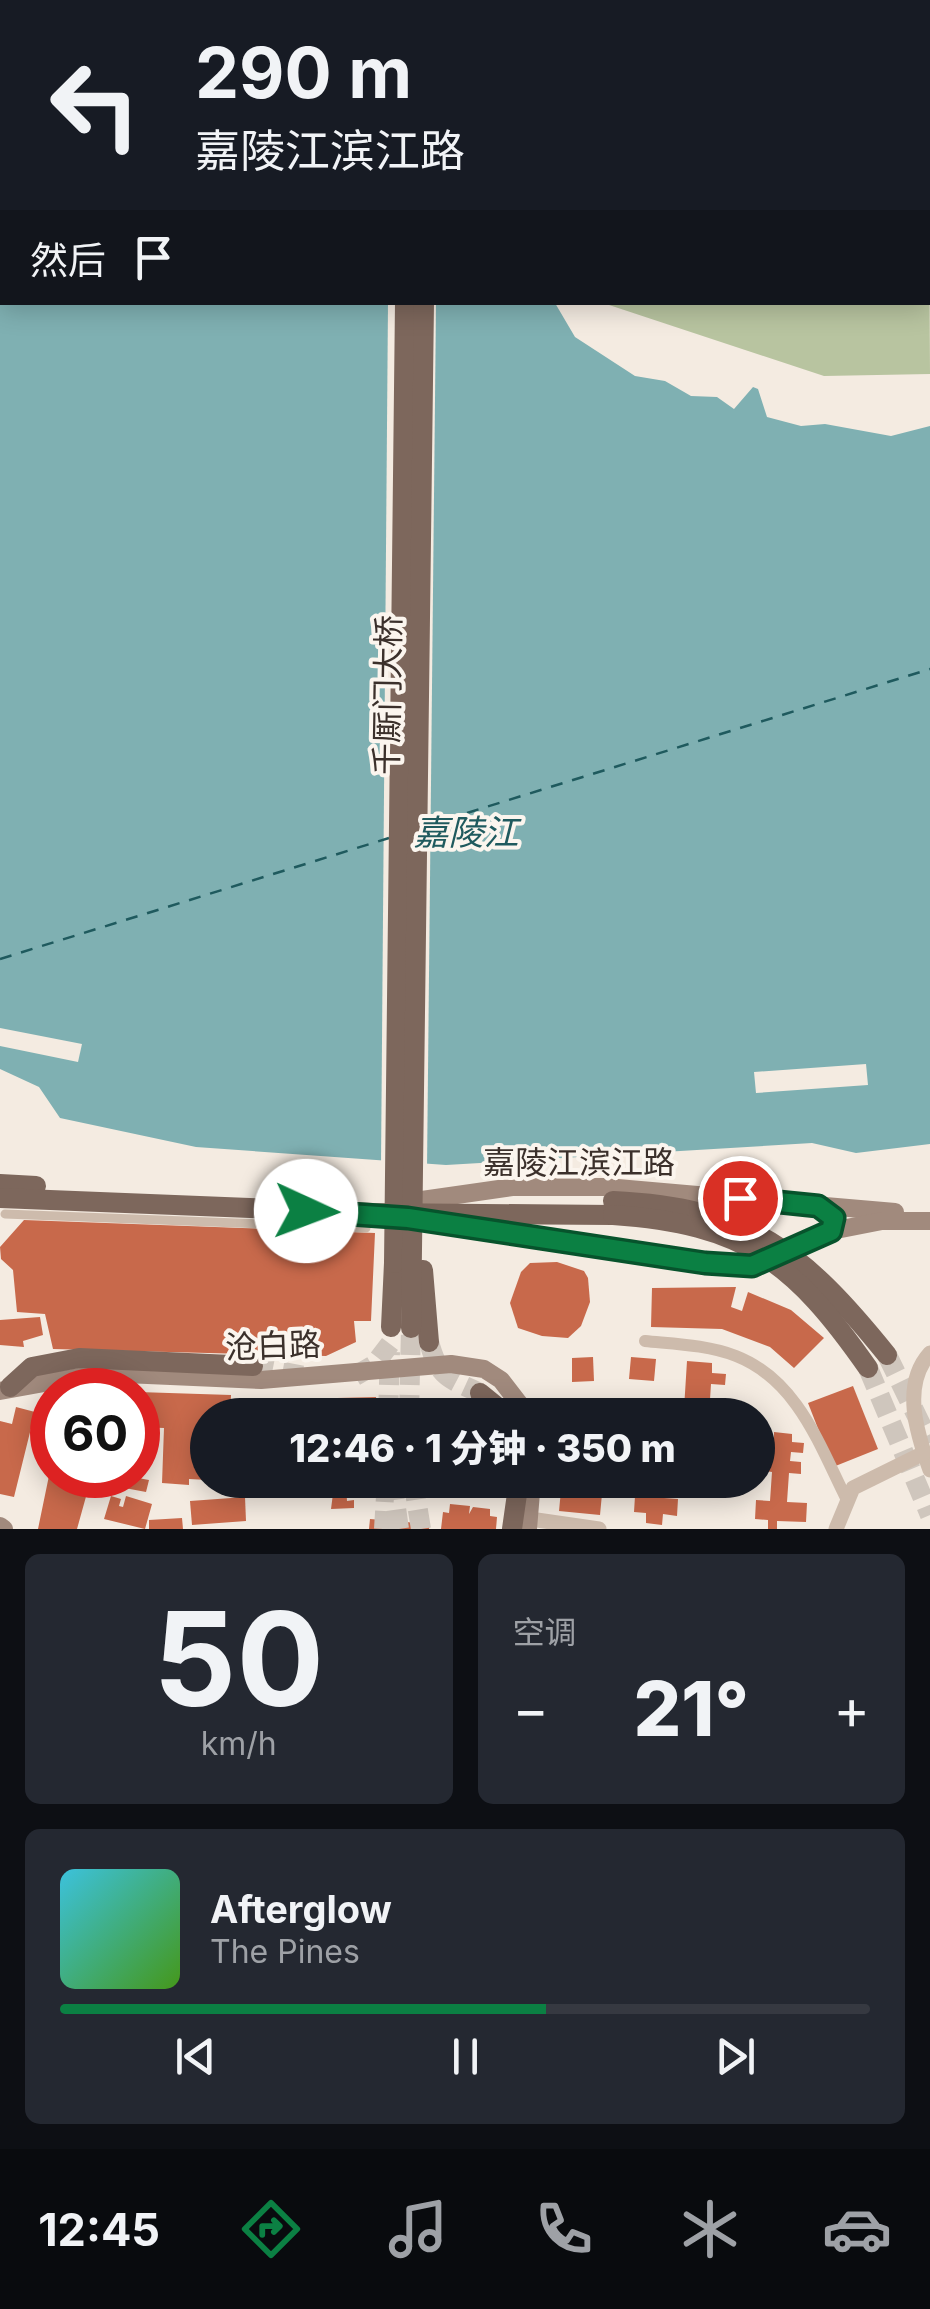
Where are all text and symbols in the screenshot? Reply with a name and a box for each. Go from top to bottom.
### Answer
text: 290 m [195,30,412,115]
icon: left [30,40,160,170]
text: 嘉陵江滨江路 [195,123,465,178]
icon: arrive [126,230,181,285]
text: 然后 [30,237,106,283]
street label: 千厮门大桥 [367,615,408,775]
water label: 嘉陵江 [413,811,522,853]
street label: 嘉陵江滨江路 [483,1143,675,1182]
pin [698,1156,783,1241]
position arrow [254,1159,358,1263]
icon: arrive [713,1171,768,1226]
street label: 沧白路 [224,1324,322,1367]
speed limit sign: 60 [30,1368,160,1498]
text: 12:46 · 1 分钟 · 350 m [289,1425,676,1471]
text: 50 [153,1580,324,1737]
text: 空调 [513,1613,577,1652]
text: 21° [633,1663,749,1754]
text: − [513,1676,549,1742]
text: + [834,1676,870,1742]
text: km/h [201,1724,277,1763]
text: Afterglow [210,1886,392,1932]
text: The Pines [210,1932,360,1971]
icon: previous [168,2029,223,2084]
icon: pause [438,2029,493,2084]
icon: next [708,2029,763,2084]
icon: directions [236,2194,306,2264]
icon: music [383,2194,453,2264]
icon: phone [529,2194,599,2264]
icon: climate [675,2194,745,2264]
icon: car [822,2194,892,2264]
text: 12:45 [38,2202,160,2257]

